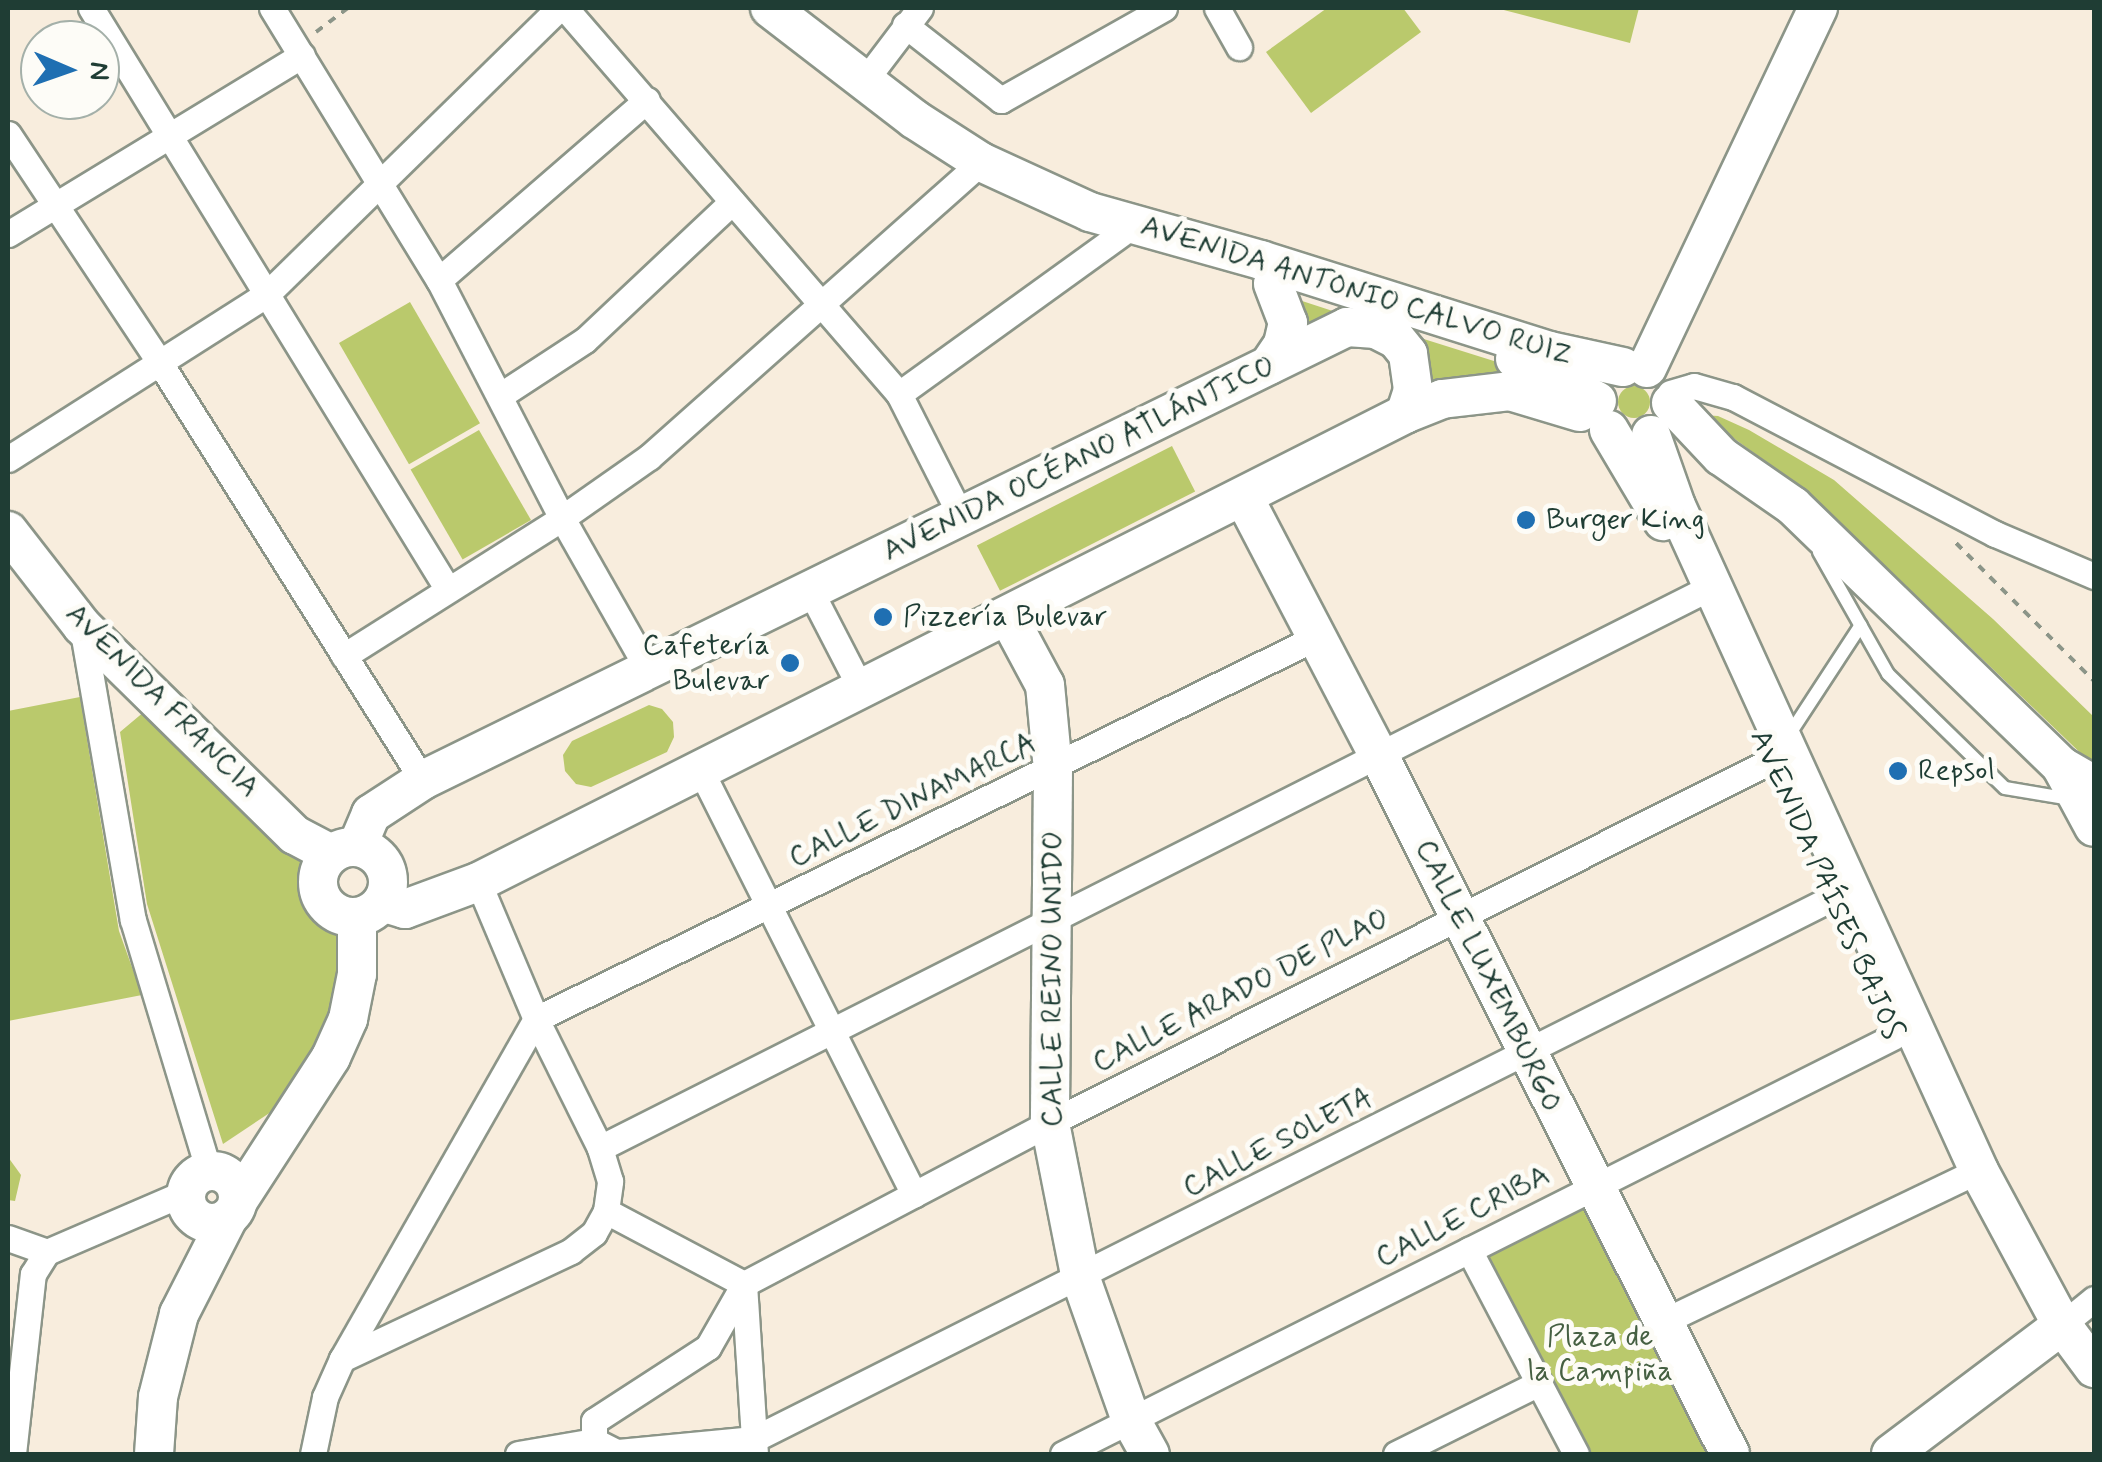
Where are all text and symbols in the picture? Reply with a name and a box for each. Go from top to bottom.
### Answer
north arrow [20,20,120,120]
text: N [80,61,117,81]
street label: AVENIDA ANTONIO CALVO RUIZ [1134,207,1578,375]
street label: AVENIDA OCÉANO ATLÁNTICO [877,348,1281,570]
place label: Burger King [1546,502,1700,538]
marker: Burger King [1515,509,1537,531]
street label: AVENIDA FRANCIA [54,593,270,809]
place label: Pizzería Bulevar [903,599,1113,635]
marker: Pizzería Bulevar [872,606,894,628]
place label: Cafetería Bulevar [643,628,770,698]
marker: Cafetería Bulevar [779,652,801,674]
street label: CALLE DINAMARCA [780,724,1046,878]
street label: AVENIDA PAÍSES BAJOS [1741,724,1911,1046]
place label: Repsol [1918,753,1995,789]
marker: Repsol [1887,760,1909,782]
street label: CALLE REINO UNIDO [1035,830,1071,1128]
street label: CALLE LUXEMBURGO [1405,831,1571,1121]
street label: CALLE ARADO DE PLAO [1088,901,1394,1081]
street label: CALLE SOLETA [1174,1078,1382,1208]
street label: CALLE CRIBA [1367,1156,1559,1278]
park label: Plaza de la Campiña [1527,1319,1673,1390]

